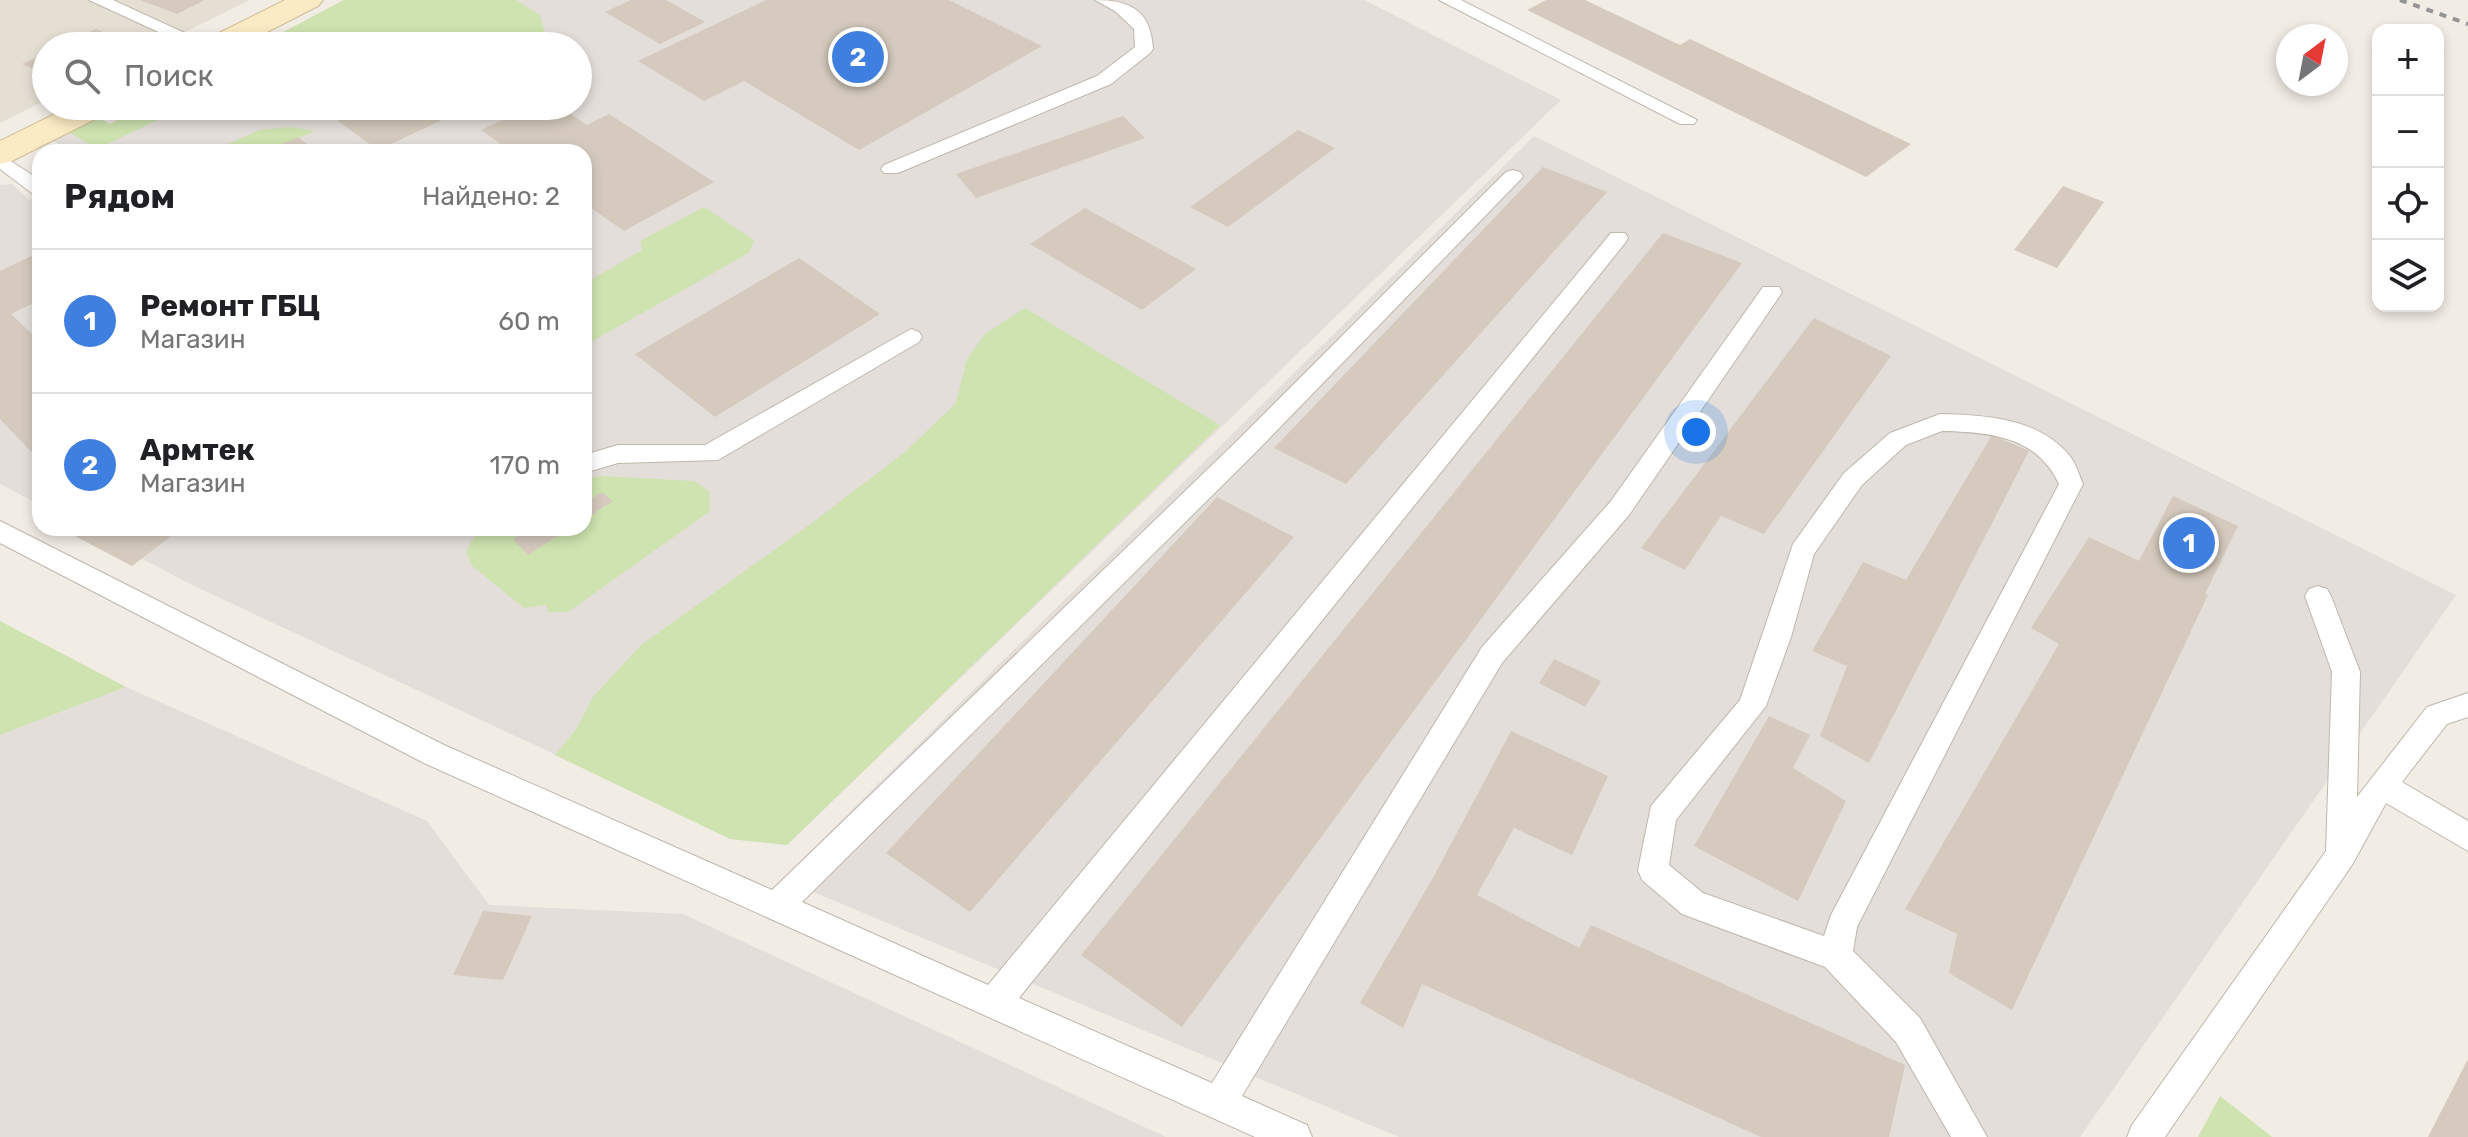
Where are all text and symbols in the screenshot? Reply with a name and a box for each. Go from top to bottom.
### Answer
north arrow [2276,24,2348,96]
map controls [2372,24,2444,312]
button: + [2372,24,2444,96]
pin: 2 [832,27,884,87]
search box [32,32,592,120]
icon: search [60,54,104,98]
text: Поиск [124,58,214,94]
button: − [2372,96,2444,168]
button: locate [2372,168,2444,240]
text: Рядом [64,176,175,217]
text: Найдено: 2 [422,181,560,212]
button: layers [2372,240,2444,312]
text: Ремонт ГБЦ [140,288,320,324]
text: 1 [84,306,96,337]
text: 60 m [498,306,560,337]
text: Магазин [140,324,246,355]
your location [1676,412,1716,452]
text: Армтек [140,432,255,468]
text: 2 [82,450,98,481]
text: 170 m [490,450,560,481]
text: Магазин [140,468,246,499]
pin: 1 [2163,513,2215,573]

